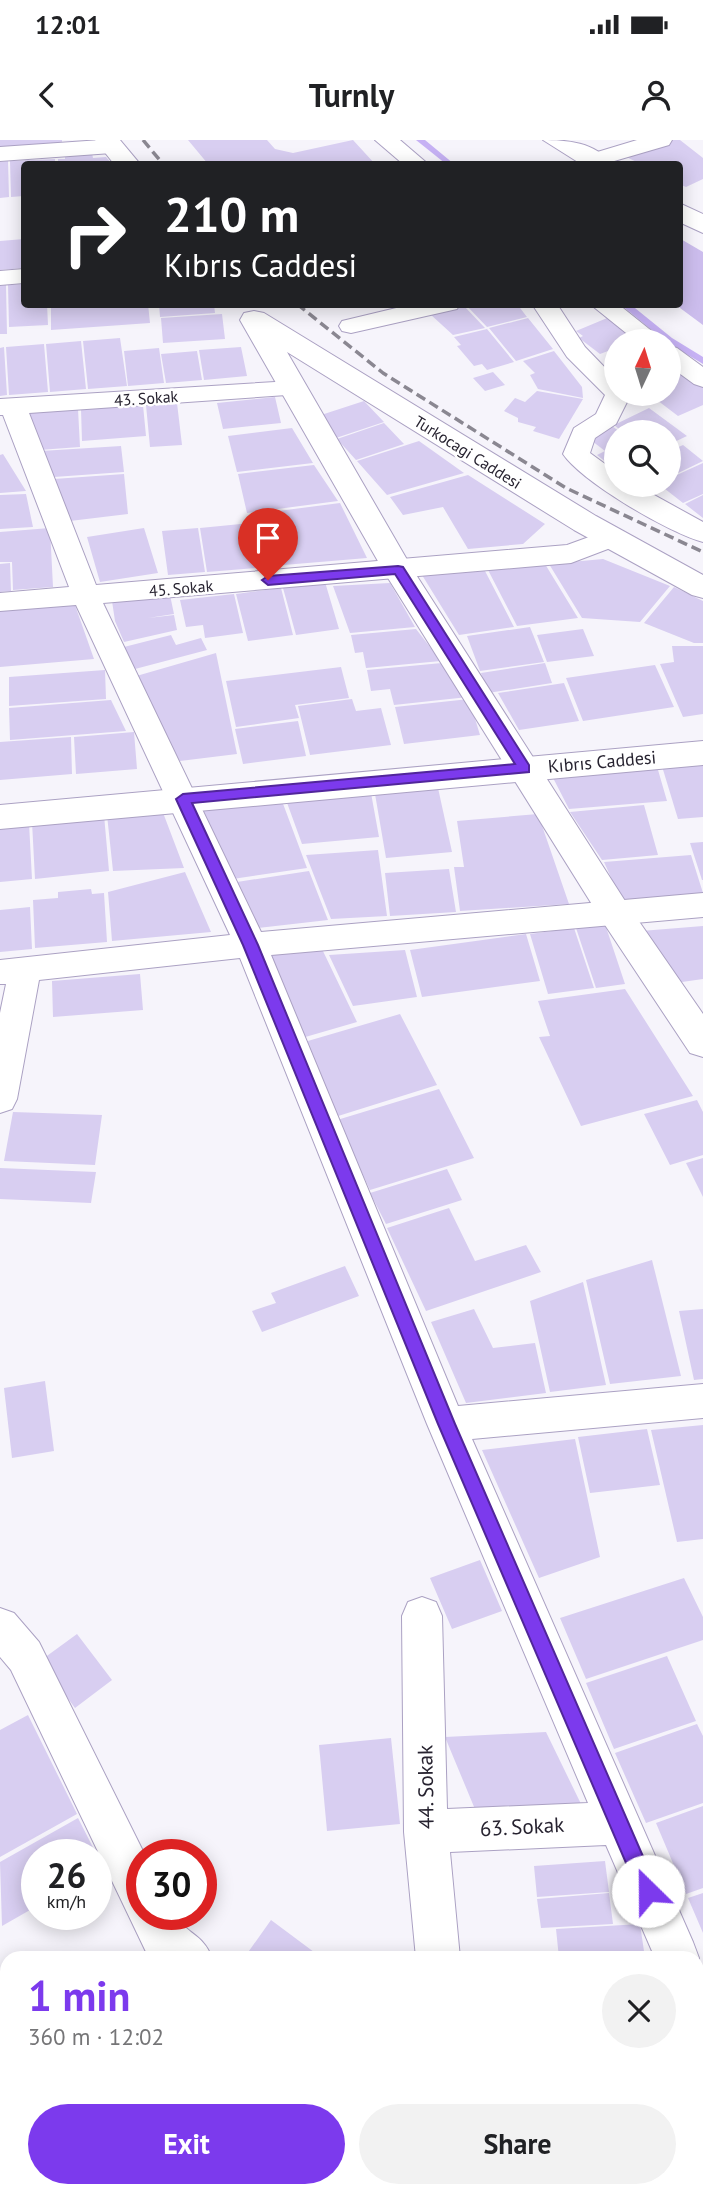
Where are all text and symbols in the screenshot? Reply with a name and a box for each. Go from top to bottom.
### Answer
text: 12:01 [35,8,101,41]
text: Turnly [309,74,394,116]
icon: back [28,76,66,114]
icon: person [637,76,675,114]
text: 210 m [164,182,299,246]
icon: right [49,189,140,280]
text: Kıbrıs Caddesi [164,244,357,286]
north arrow [604,329,681,406]
map controls [604,329,681,497]
street label: 43. Sokak [113,386,179,410]
street label: Turkocagi Caddesi [411,411,525,493]
button: search [604,420,681,497]
pin [238,508,298,580]
icon: arrive [249,519,287,557]
street label: 45. Sokak [148,575,214,601]
street label: Kıbrıs Caddesi [547,745,657,778]
street label: 44. Sokak [411,1745,440,1829]
street label: 63. Sokak [479,1811,565,1842]
speed limit sign: 30 [126,1839,217,1930]
text: 26 [47,1852,86,1898]
position arrow [611,1854,685,1928]
text: km/h [47,1890,86,1913]
text: 1 min [28,1968,130,2023]
button: close [602,1974,676,2048]
text: 360 m · 12:02 [28,2022,164,2051]
button: Exit [28,2104,345,2184]
button: Share [359,2104,676,2184]

